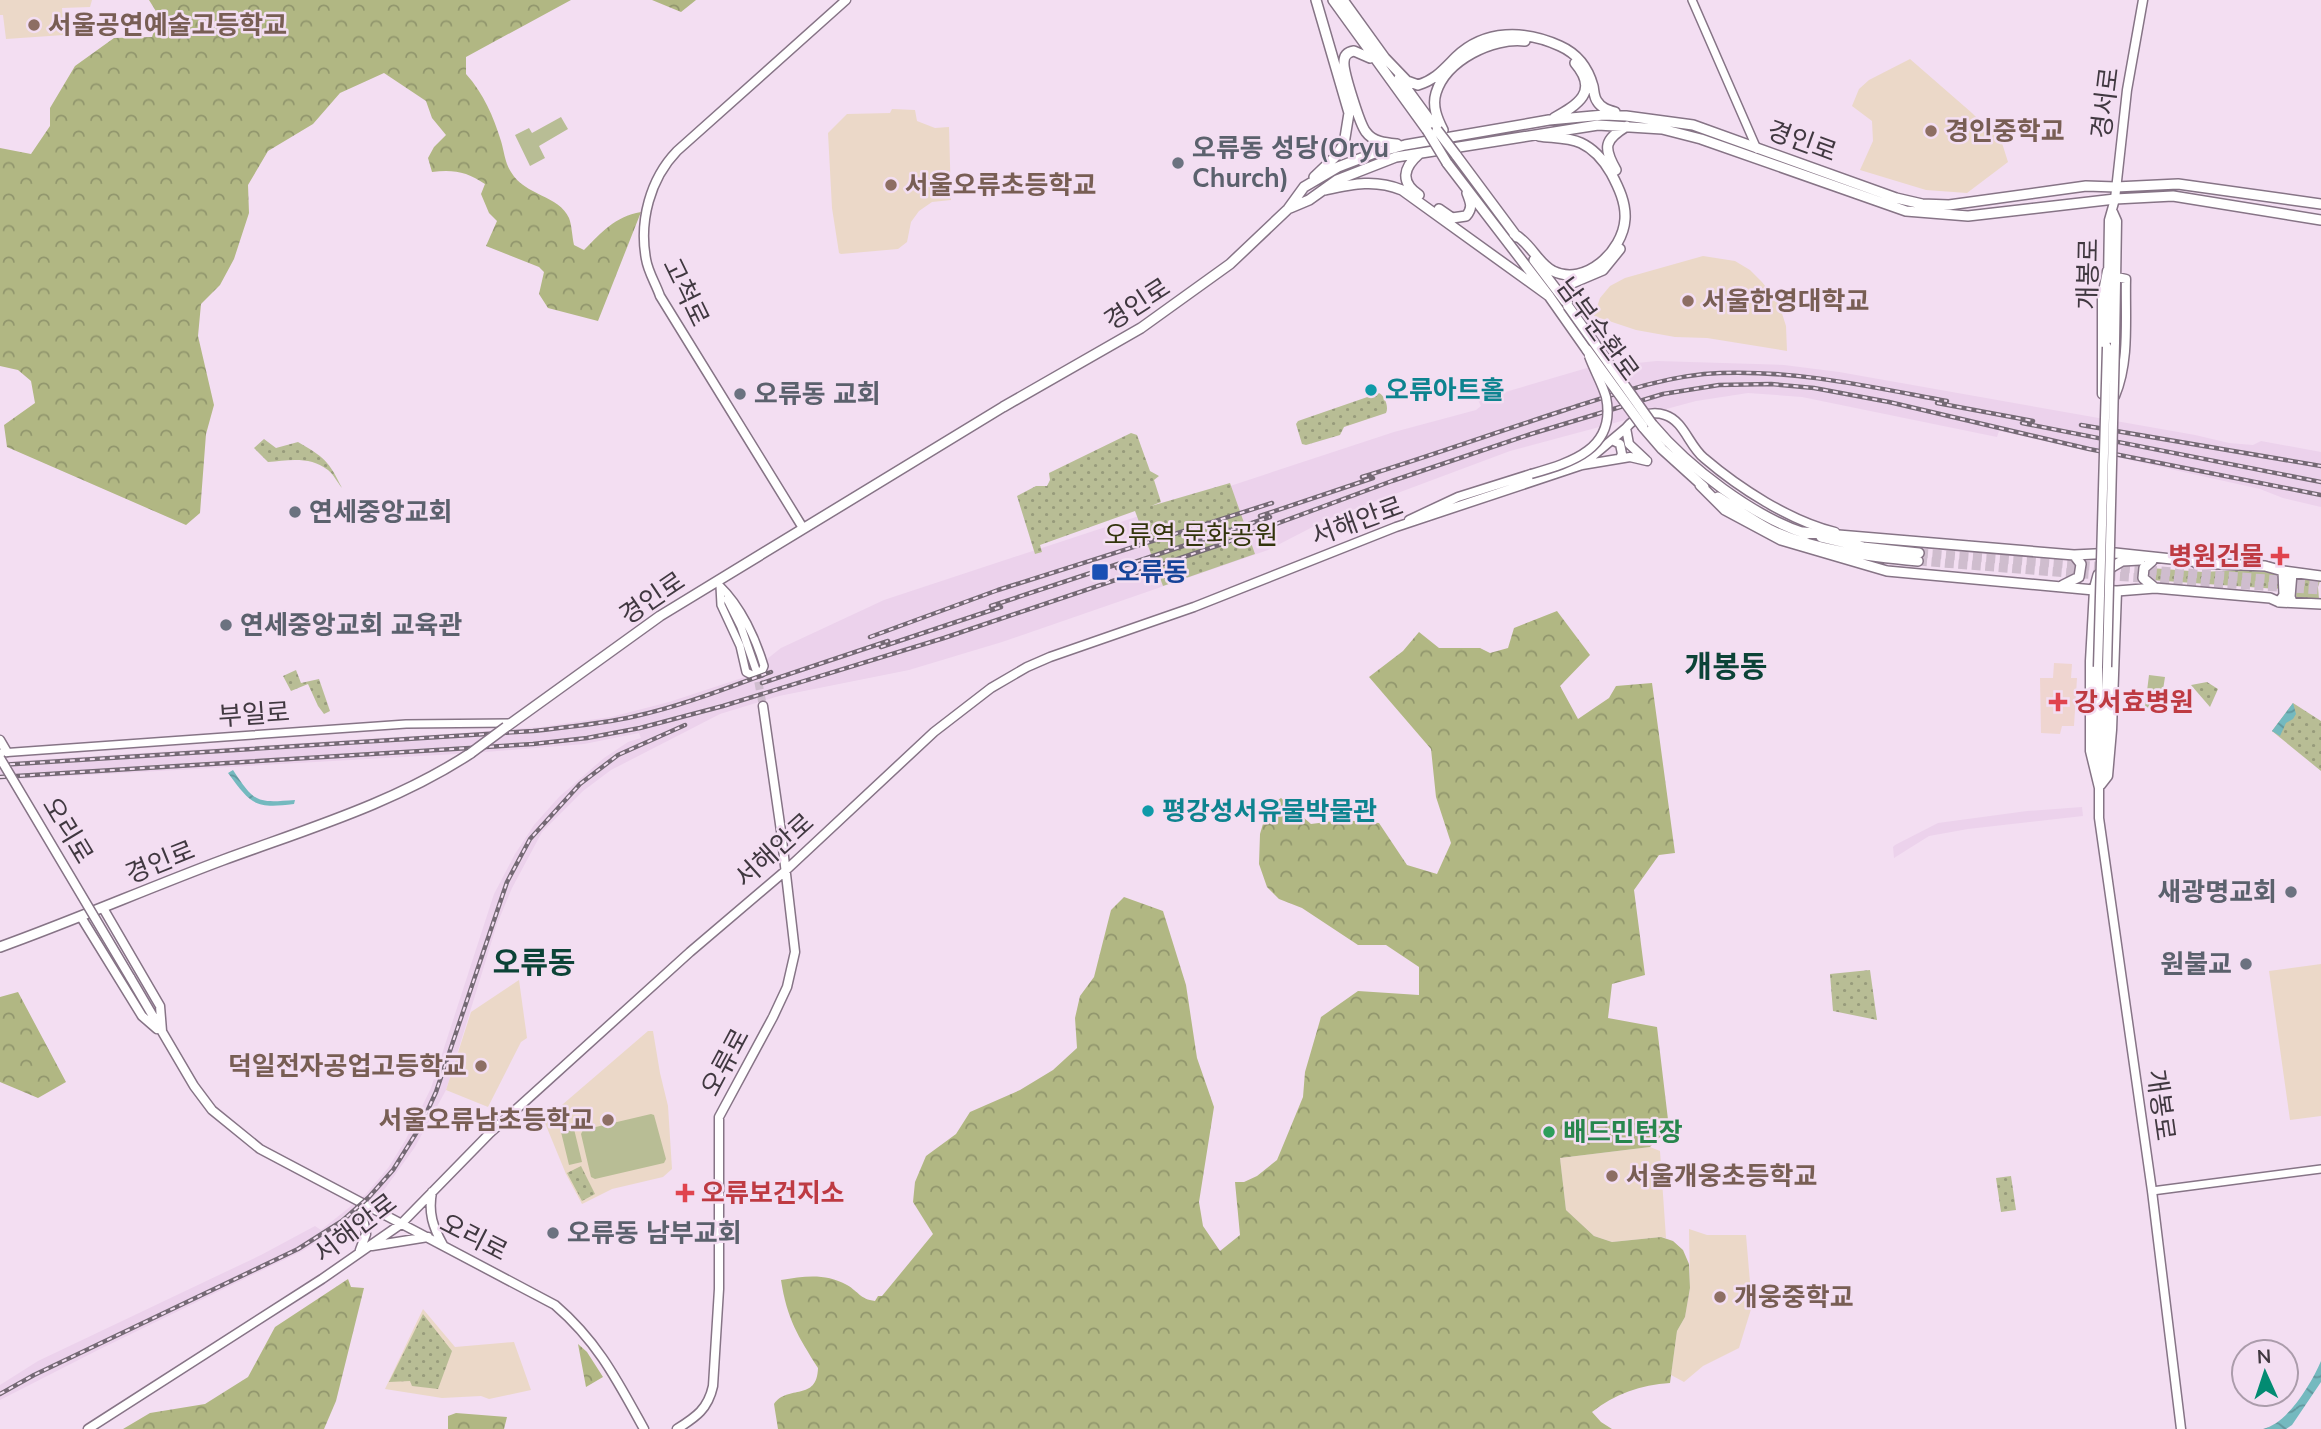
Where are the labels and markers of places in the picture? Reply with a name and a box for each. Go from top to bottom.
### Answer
place label: 서울공연예술고등학교 [48,8,287,41]
marker: 서울공연예술고등학교 [26,17,42,33]
place label: 경인중학교 [1945,114,2065,147]
marker: 경인중학교 [1923,123,1939,139]
place label: 오류동 성당(Oryu Church) [1192,131,1389,194]
marker: 오류동 성당(Oryu Church) [1170,155,1186,171]
place label: 서울오류초등학교 [905,168,1096,201]
marker: 서울오류초등학교 [883,177,899,193]
place label: 서울한영대학교 [1702,284,1869,317]
marker: 서울한영대학교 [1680,293,1696,309]
place label: 오류아트홀 [1385,373,1505,406]
place label: 오류동 교회 [754,377,881,410]
marker: 오류아트홀 [1363,382,1379,398]
marker: 오류동 교회 [732,386,748,402]
place label: 연세중앙교회 [309,495,453,528]
marker: 연세중앙교회 [287,504,303,520]
place label: 병원건물 [2168,539,2264,572]
marker: 병원건물 [2270,546,2290,566]
place label: 오류동 [1116,555,1188,588]
marker: 오류동 [1090,562,1110,582]
place label: 연세중앙교회 교육관 [240,608,462,641]
marker: 연세중앙교회 교육관 [218,617,234,633]
place label: 강서효병원 [2074,685,2194,718]
marker: 강서효병원 [2048,692,2068,712]
place label: 평강성서유물박물관 [1162,794,1377,827]
marker: 평강성서유물박물관 [1140,803,1156,819]
place label: 새광명교회 [2157,875,2277,908]
marker: 새광명교회 [2283,884,2299,900]
place label: 원불교 [2160,947,2232,980]
marker: 원불교 [2238,956,2254,972]
place label: 덕일전자공업고등학교 [228,1049,467,1082]
marker: 덕일전자공업고등학교 [473,1058,489,1074]
place label: 서울오류남초등학교 [379,1103,594,1136]
marker: 서울오류남초등학교 [600,1112,616,1128]
place label: 배드민턴장 [1563,1115,1683,1148]
marker: 배드민턴장 [1541,1124,1557,1140]
place label: 서울개웅초등학교 [1626,1159,1817,1192]
marker: 서울개웅초등학교 [1604,1168,1620,1184]
place label: 오류보건지소 [701,1176,845,1209]
marker: 오류보건지소 [675,1183,695,1203]
place label: 오류동 남부교회 [567,1216,742,1249]
marker: 오류동 남부교회 [545,1225,561,1241]
place label: 개웅중학교 [1734,1280,1854,1313]
marker: 개웅중학교 [1712,1289,1728,1305]

